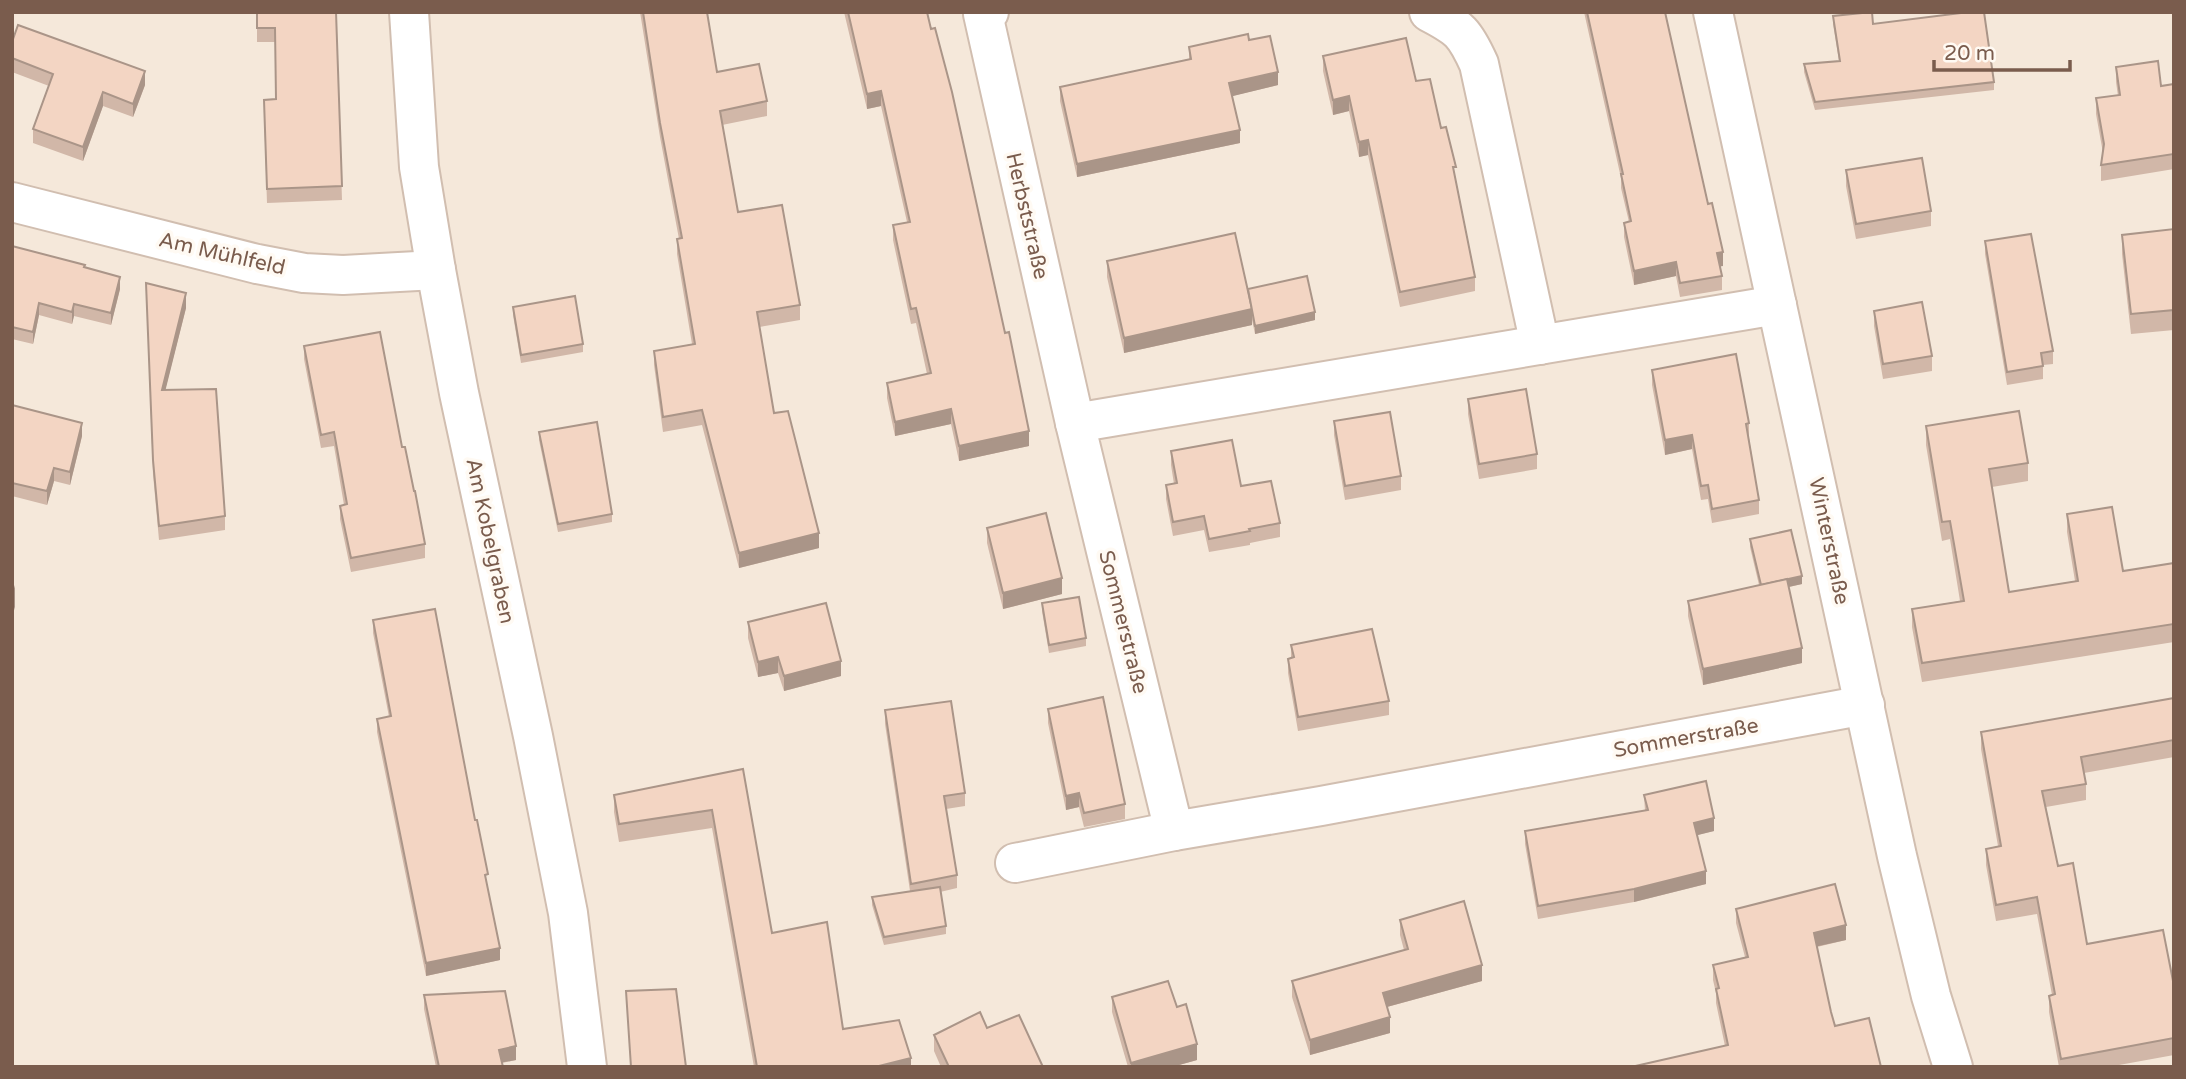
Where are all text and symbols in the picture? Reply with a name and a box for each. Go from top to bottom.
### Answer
scale bar [1934,28,2070,72]
text: 20 m [1944,41,1995,66]
street label: Herbststraße [1000,150,1054,282]
street label: Am Mühlfeld [156,227,288,281]
street label: Am Kobelgraben [460,456,520,626]
street label: Winterstraße [1803,475,1855,607]
street label: Sommerstraße [1093,548,1153,696]
street label: Sommerstraße [1612,713,1761,763]

